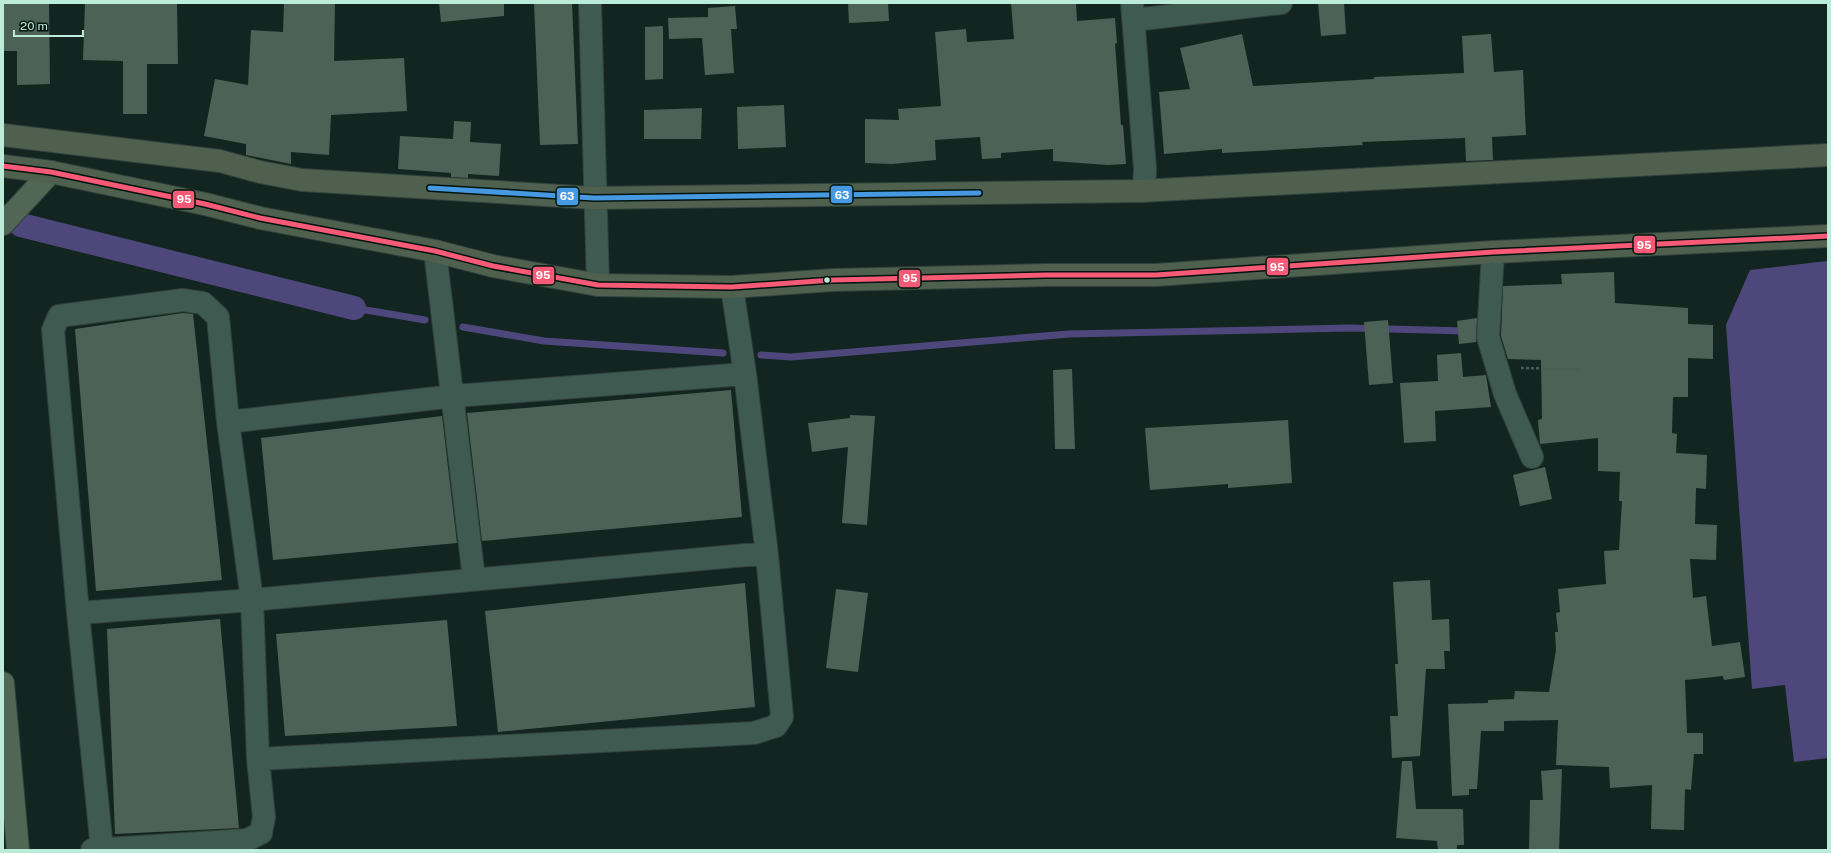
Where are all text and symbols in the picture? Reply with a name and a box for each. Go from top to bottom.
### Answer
scale bar [14,12,83,38]
text: 20 m [20,19,48,33]
line badge: 63 [830,185,853,204]
line badge: 63 [556,187,579,206]
text: 63 [835,189,849,201]
line badge: 95 [172,190,195,209]
text: 63 [560,190,574,202]
text: 95 [177,193,191,205]
line badge: 95 [1633,235,1656,254]
text: 95 [1637,239,1651,251]
line badge: 95 [1266,257,1289,276]
text: 95 [1270,261,1284,273]
line badge: 95 [532,266,555,285]
text: 95 [536,269,550,281]
line badge: 95 [898,269,921,288]
text: 95 [903,272,917,284]
unlabelled marker [822,275,832,285]

